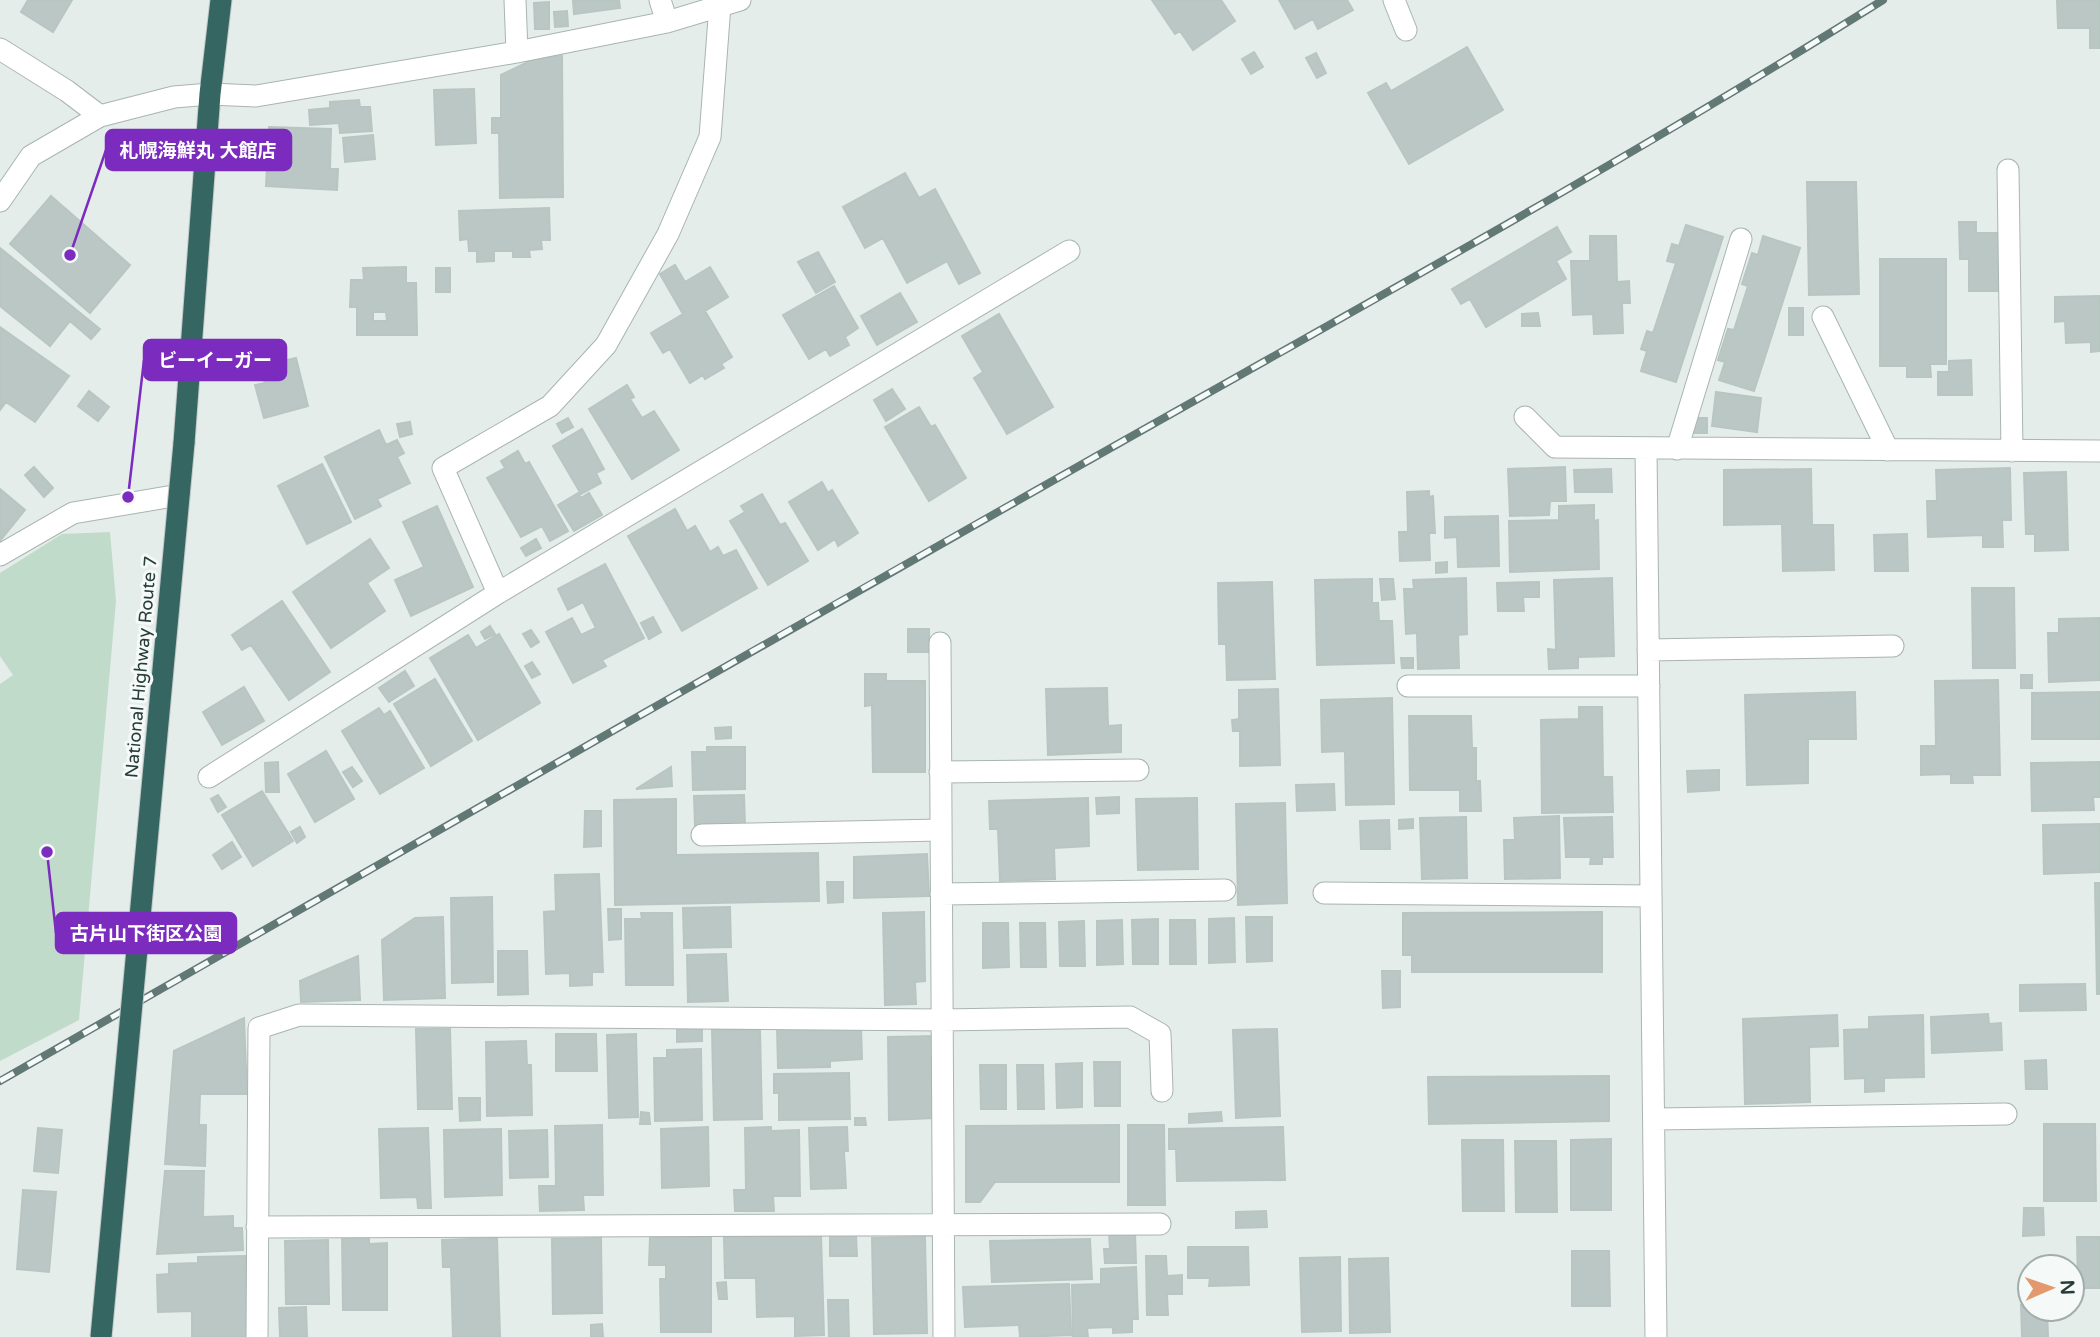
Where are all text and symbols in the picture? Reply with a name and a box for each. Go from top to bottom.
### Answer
callout: 札幌海鮮丸 大館店 [106,130,291,170]
text: 札幌海鮮丸 大館店 [120,140,276,162]
callout: ビーイーガー [144,340,286,380]
text: ビーイーガー [158,350,272,372]
street label: National Highway Route 7 [120,555,162,779]
callout: 古片山下街区公園 [56,913,236,953]
text: 古片山下街区公園 [70,923,222,945]
north arrow [2016,1253,2086,1323]
text: N [2056,1279,2078,1295]

